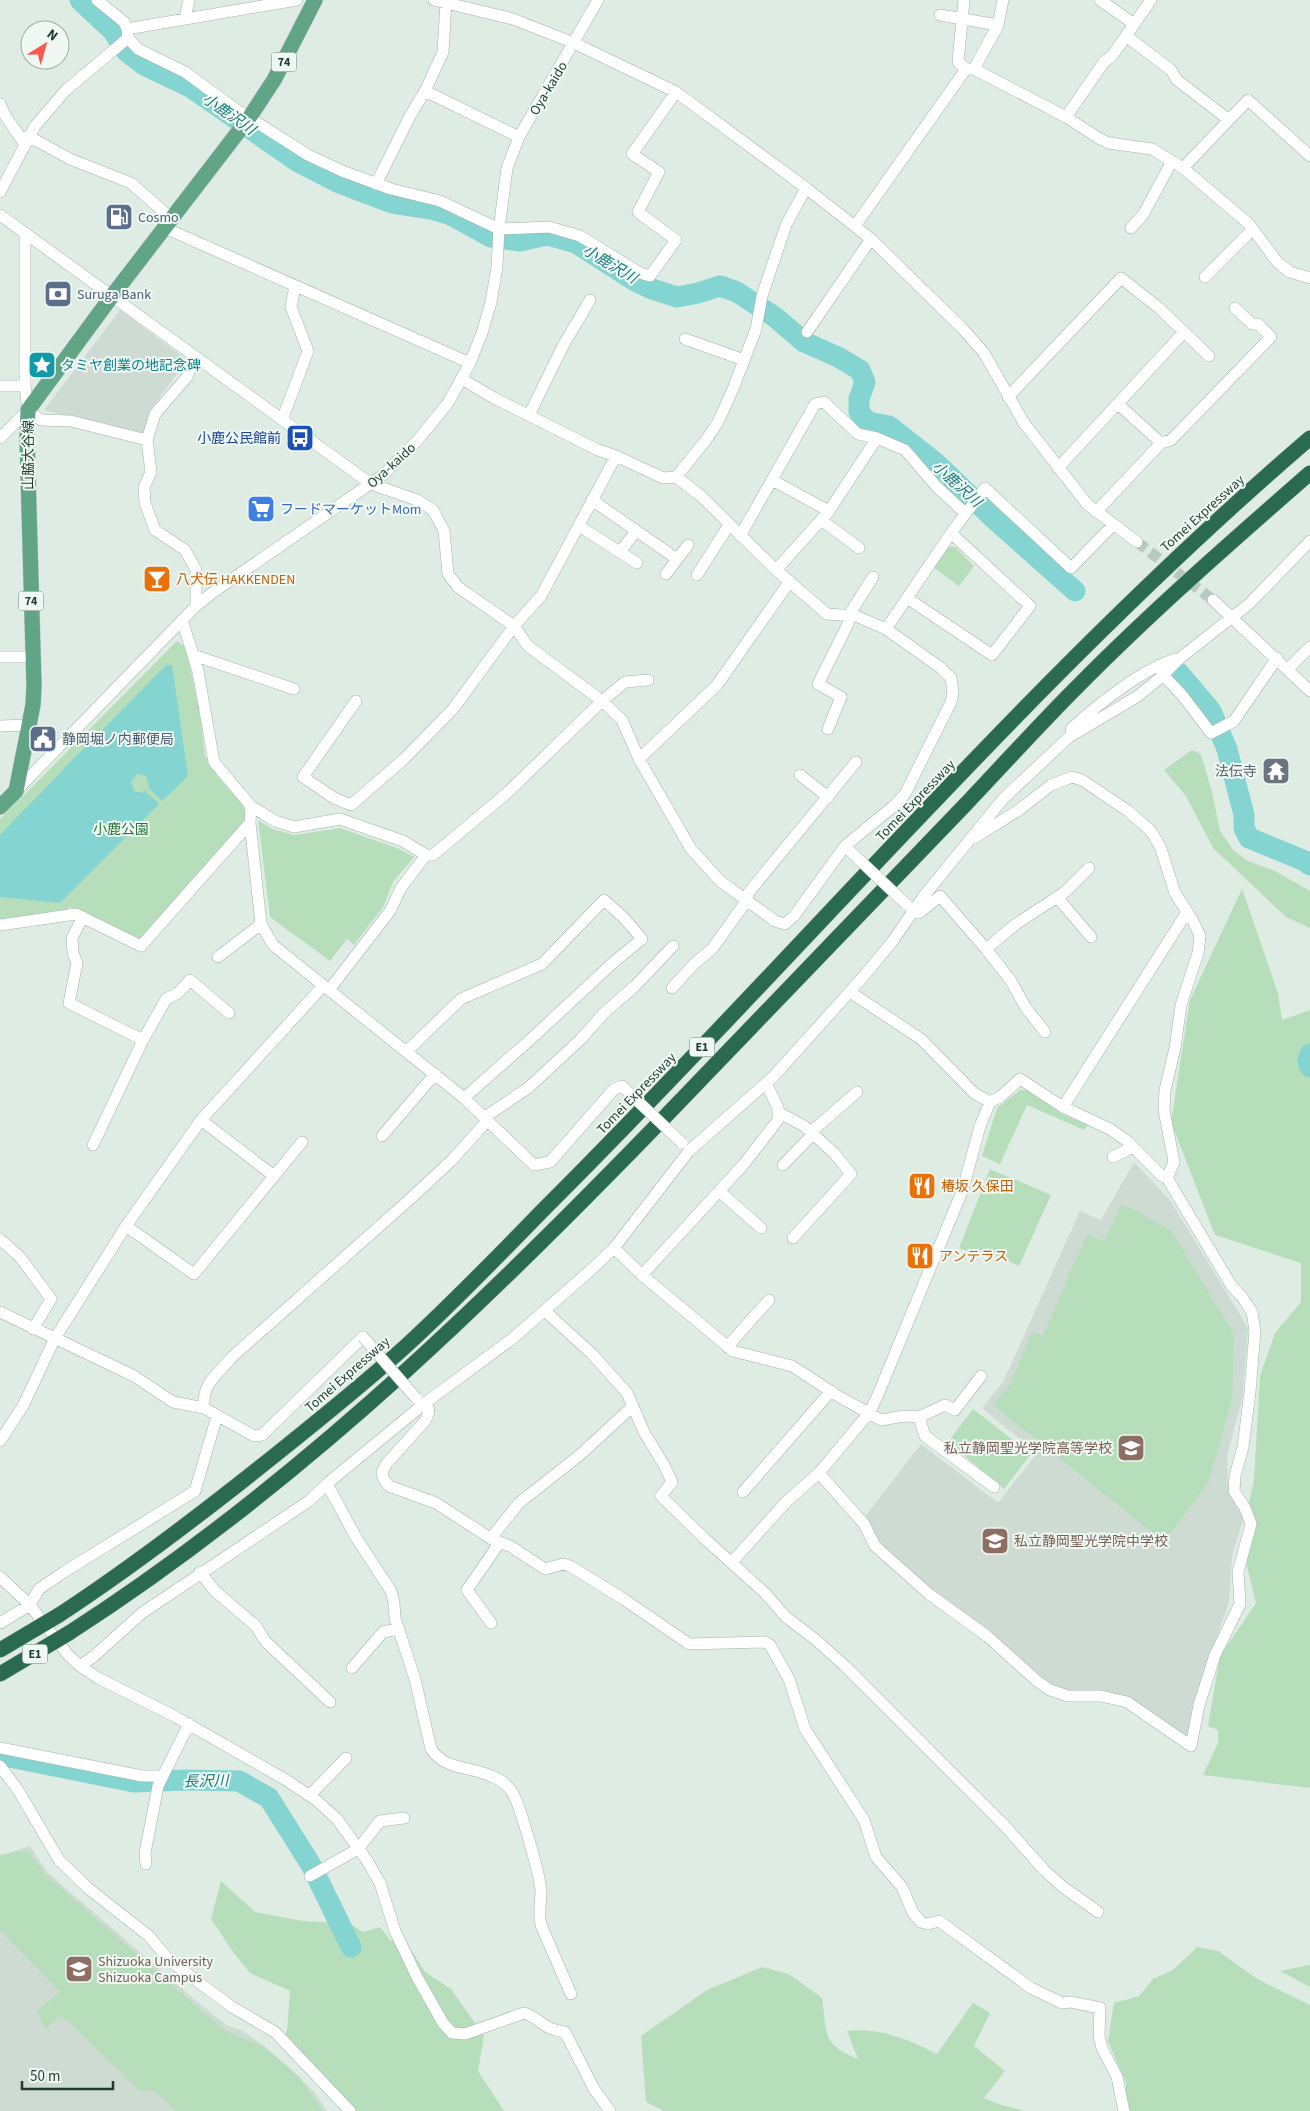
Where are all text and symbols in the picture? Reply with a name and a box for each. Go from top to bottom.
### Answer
north arrow [20,20,70,70]
text: N [42,25,62,46]
road number: 74 [272,52,296,72]
street label: Oya-kaido [525,58,573,119]
water label: 小鹿沢川 [198,89,261,141]
fuel station icon: Cosmo [104,202,134,232]
place label: Cosmo [138,208,179,228]
water label: 小鹿沢川 [579,240,643,290]
bank icon: Suruga Bank [43,279,73,309]
place label: Suruga Bank [77,285,151,305]
place icon: タミヤ創業の地記念碑 [27,350,57,380]
place label: タミヤ創業の地記念碑 [61,356,201,376]
street label: 山脇大谷線 [19,420,39,490]
bus stop icon: 小鹿公民館前 [285,423,315,453]
place label: 小鹿公民館前 [197,429,281,449]
street label: Oya-kaido [363,438,421,493]
water label: 小鹿沢川 [927,456,987,514]
street label: Tomei Expressway [1156,470,1249,557]
supermarket icon: フードマーケットMom [246,494,276,524]
place label: フードマーケットMom [280,500,421,520]
bar icon: 八犬伝 HAKKENDEN [142,564,172,594]
place label: 八犬伝 HAKKENDEN [176,570,295,590]
road number: 74 [18,592,44,610]
public building icon: 静岡堀ノ内郵便局 [28,724,58,754]
place label: 静岡堀ノ内郵便局 [62,730,174,750]
street label: Tomei Expressway [871,755,960,846]
temple icon: 法伝寺 [1261,756,1291,786]
place label: 法伝寺 [1215,762,1257,782]
park label: 小鹿公園 [93,820,149,840]
road number: E1 [690,1038,714,1056]
street label: Tomei Expressway [592,1048,681,1139]
restaurant icon: 椿坂 久保田 [907,1171,937,1201]
place label: 椿坂 久保田 [941,1177,1014,1197]
restaurant icon: アンテラス [905,1241,935,1271]
place label: アンテラス [939,1247,1008,1267]
street label: Tomei Expressway [301,1332,395,1417]
school or university icon: 私立静岡聖光学院高等学校 [1116,1433,1146,1463]
place label: 私立静岡聖光学院高等学校 [944,1439,1112,1459]
school or university icon: 私立静岡聖光学院中学校 [980,1526,1010,1556]
place label: 私立静岡聖光学院中学校 [1014,1532,1168,1552]
road number: E1 [22,1645,48,1664]
water label: 長沢川 [183,1771,231,1792]
place label: Shizuoka University Shizuoka Campus [98,1952,214,1988]
school or university icon: Shizuoka University Shizuoka Campus [64,1954,94,1984]
scale bar [22,2058,114,2090]
text: 50 m [30,2066,60,2087]

